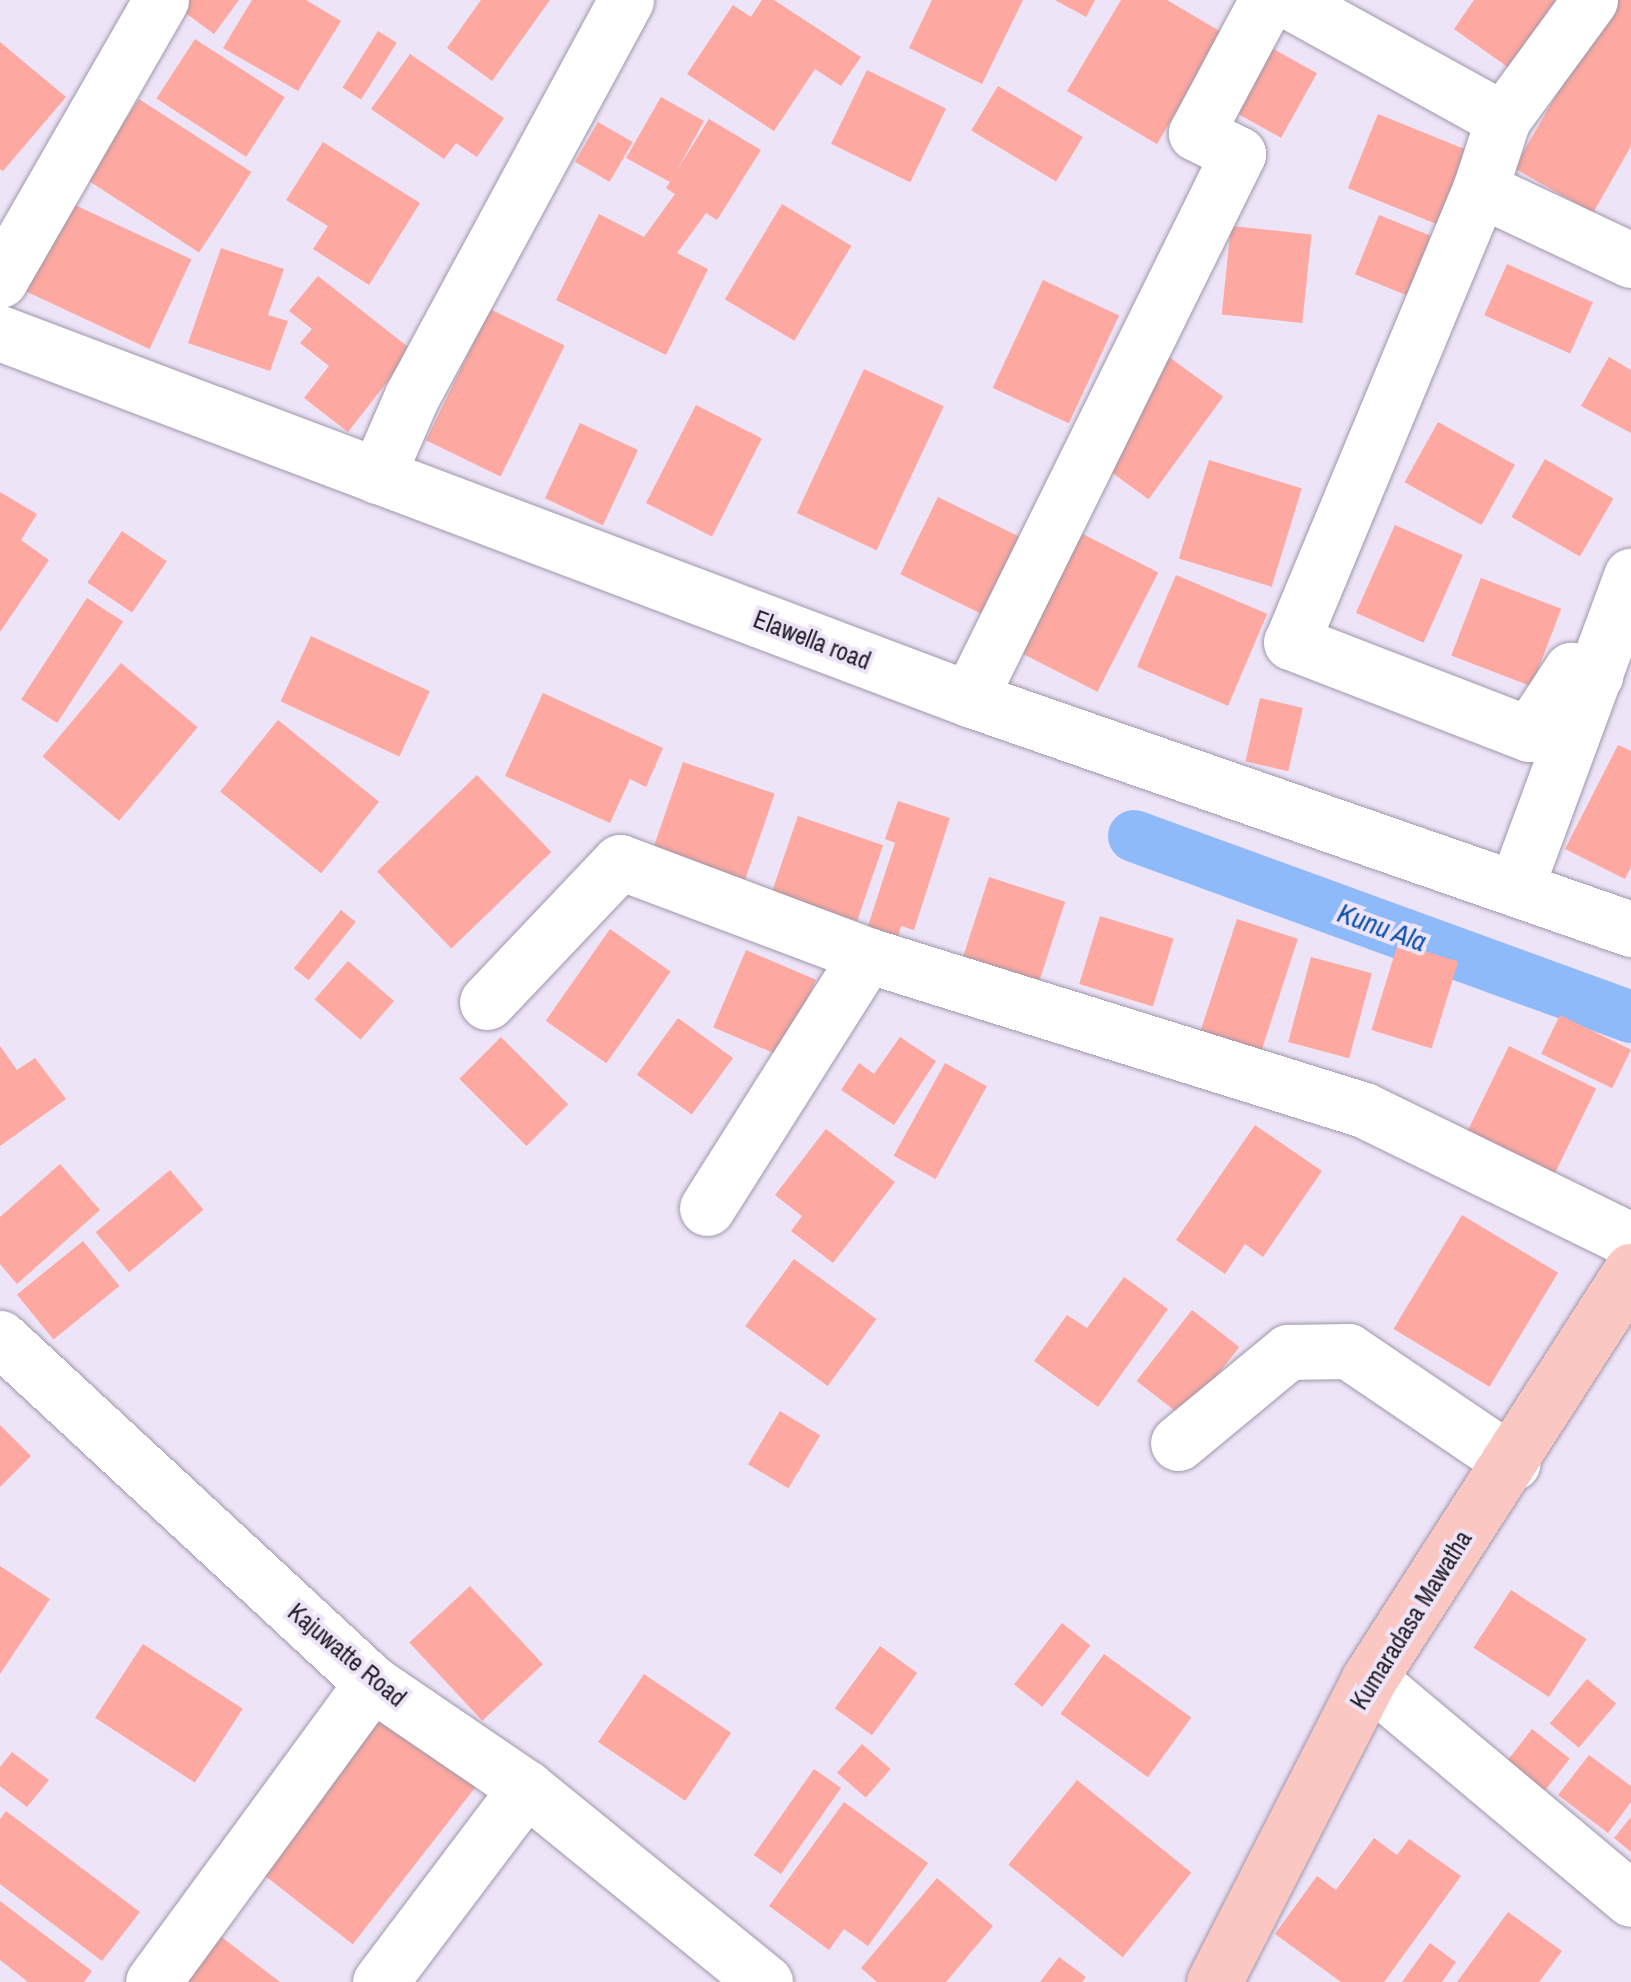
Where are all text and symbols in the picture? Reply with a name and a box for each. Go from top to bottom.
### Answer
street label: Elawella road [749,604,875,676]
water label: Kunu Ala [1332,895,1432,959]
street label: Kumaradasa Mawatha [1344,1525,1478,1715]
street label: Kajuwatte Road [282,1597,412,1713]

